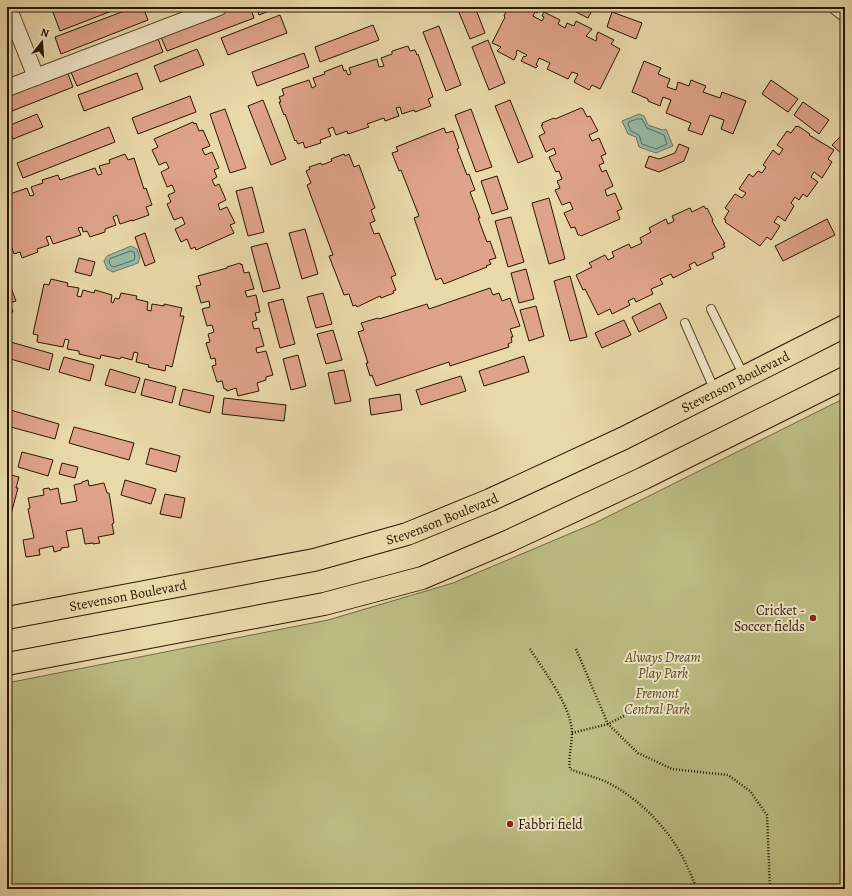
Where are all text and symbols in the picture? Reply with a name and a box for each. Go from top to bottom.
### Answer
north arrow [22,22,62,62]
text: N [39,25,51,41]
street label: Stevenson Boulevard [678,346,793,418]
street label: Stevenson Boulevard [384,488,502,549]
street label: Stevenson Boulevard [68,575,189,616]
place label: Cricket - Soccer fields [734,601,805,636]
marker: Cricket - Soccer fields [808,613,818,623]
park label: Always Dream Play Park [624,648,701,683]
park label: Fremont Central Park [624,684,690,719]
place label: Fabbri field [518,815,583,834]
marker: Fabbri field [505,819,515,829]

